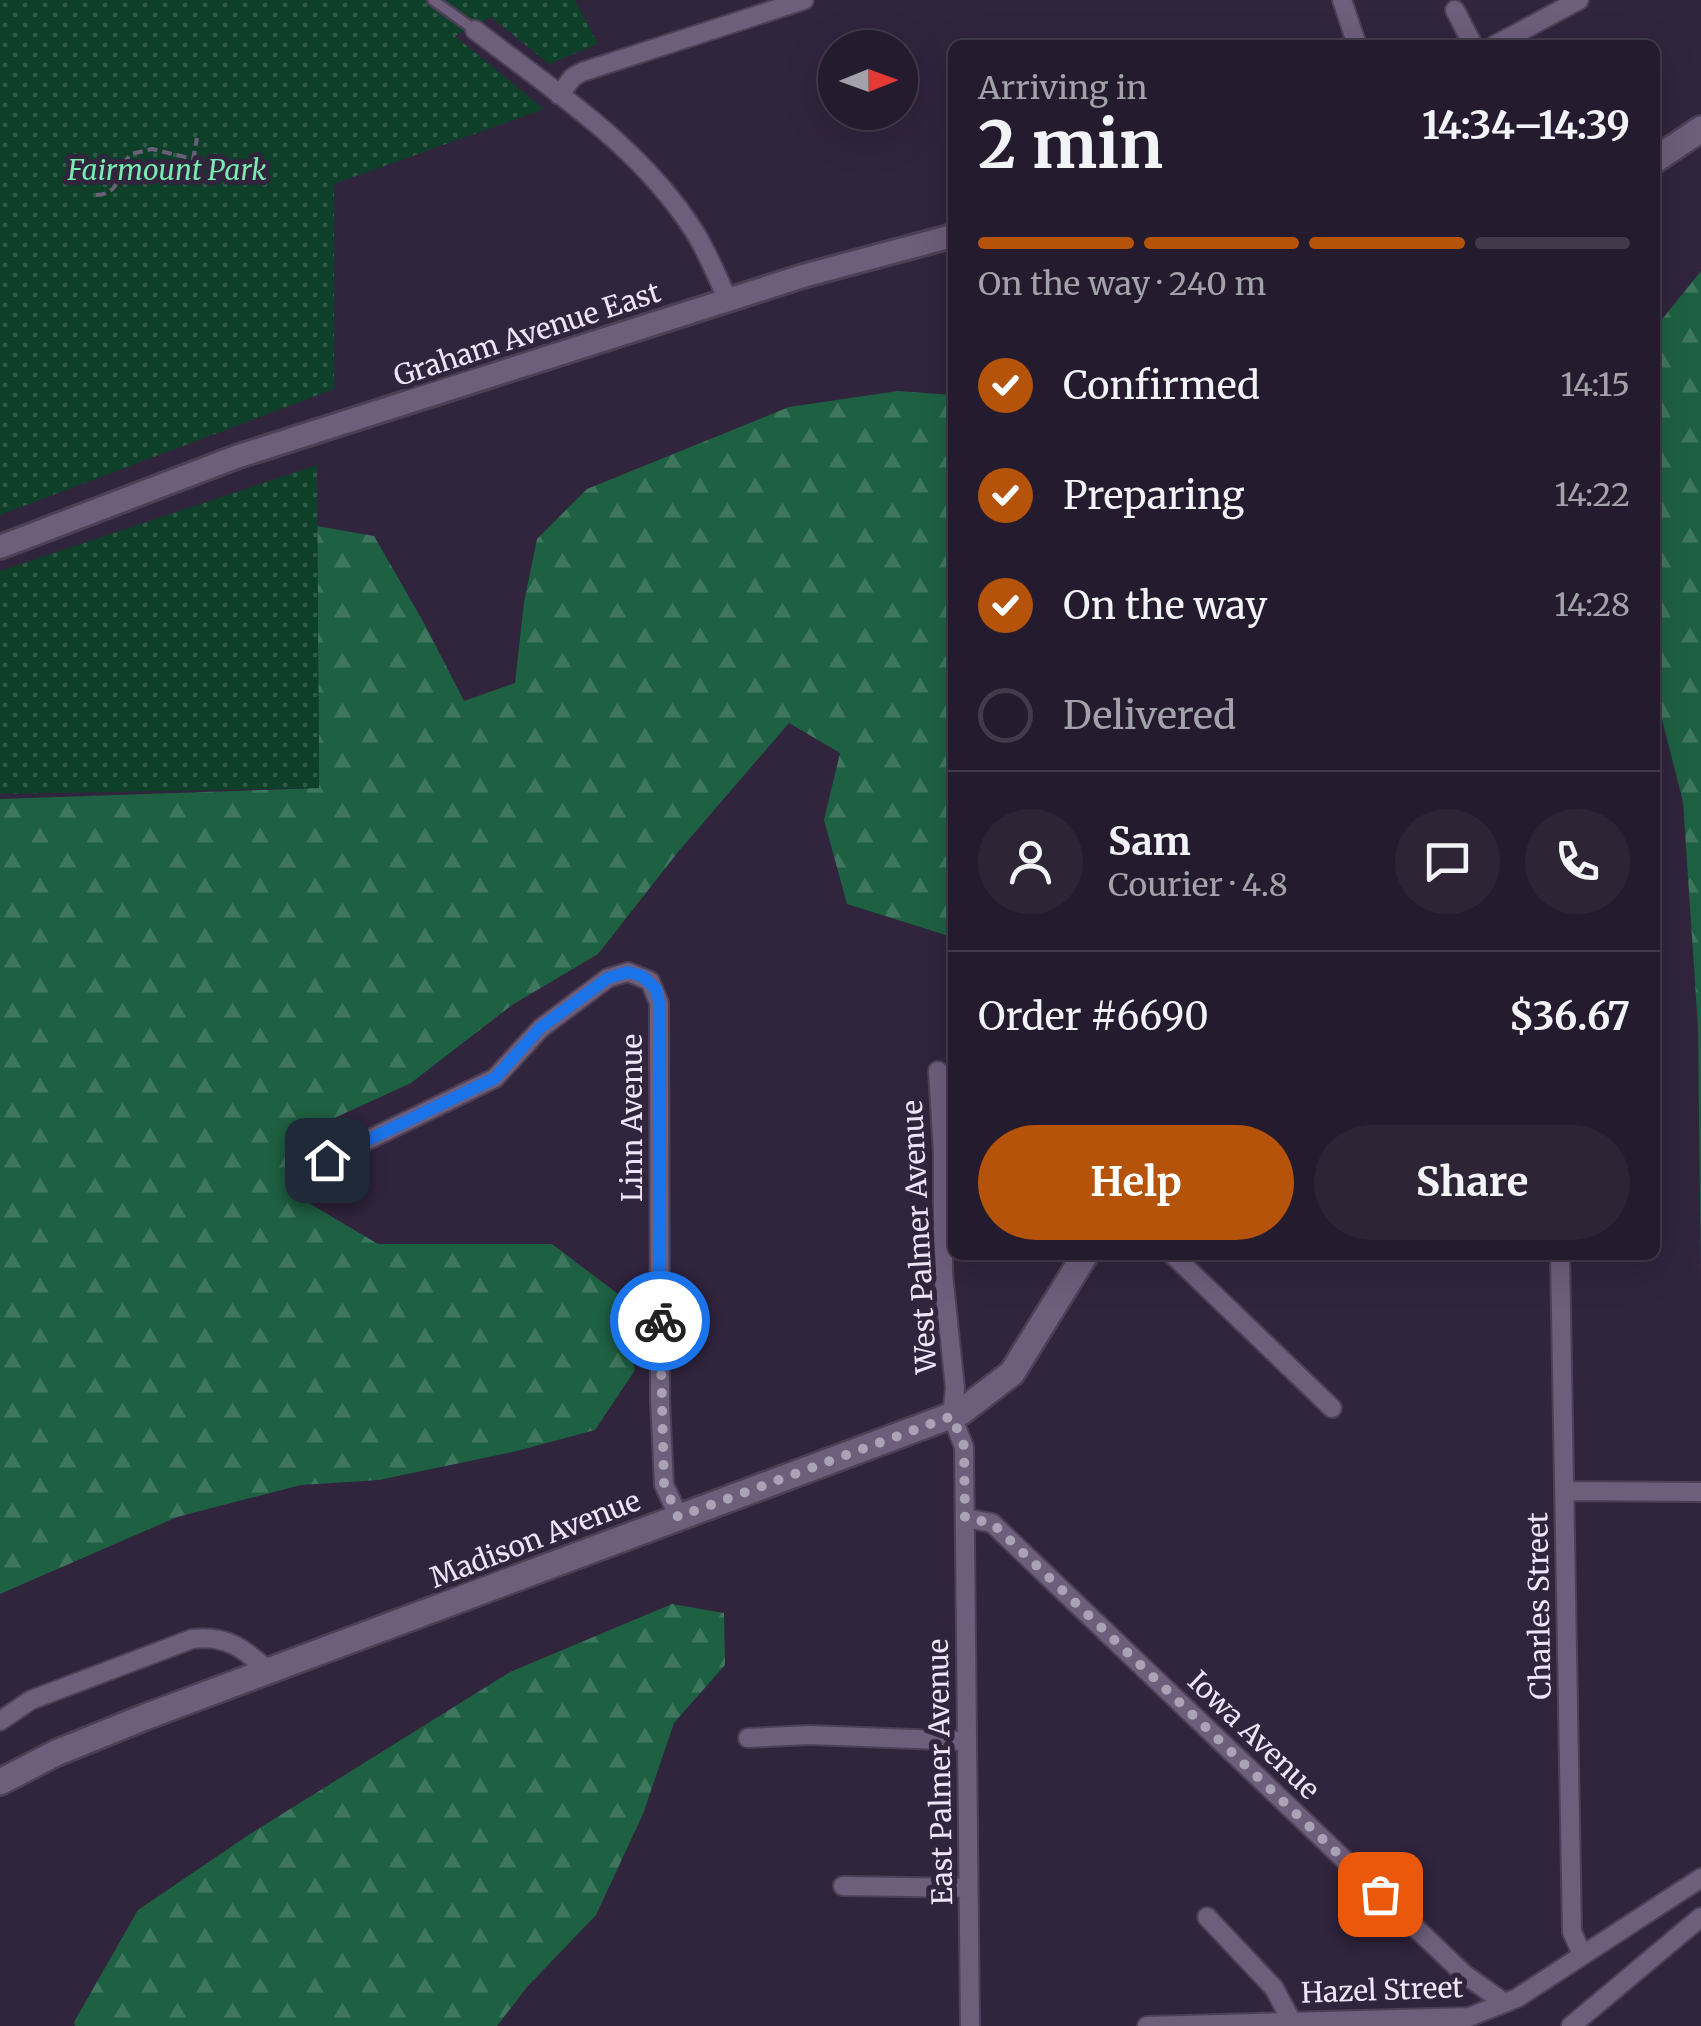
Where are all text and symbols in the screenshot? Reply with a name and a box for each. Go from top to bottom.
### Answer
north arrow [818,30,918,130]
map controls [818,30,918,130]
text: Arriving in [978,68,1147,108]
text: 14:34–14:39 [1422,102,1630,149]
text: 2 min [978,104,1163,186]
park label: Fairmount Park [66,152,267,188]
text: On the way · 240 m [978,264,1266,304]
street label: Graham Avenue East [389,274,665,394]
icon: check [978,358,1033,413]
text: Confirmed [1063,362,1260,409]
text: 14:15 [1560,365,1630,405]
icon: check [978,468,1033,523]
text: Preparing [1063,472,1245,519]
text: 14:22 [1554,475,1630,515]
icon: check [978,578,1033,633]
text: On the way [1063,582,1267,629]
text: 14:28 [1554,585,1630,625]
text: Delivered [1063,692,1236,739]
button: person [978,809,1083,914]
button: chat [1395,809,1500,914]
button: phone [1525,809,1630,914]
text: Sam [1108,818,1191,865]
text: Courier · 4.8 [1108,865,1288,905]
text: Order #6690 [978,993,1209,1040]
text: $36.67 [1509,993,1630,1040]
street label: Linn Avenue [614,1034,650,1202]
street label: West Palmer Avenue [894,1099,944,1376]
pin [285,1118,370,1203]
button: Help [978,1125,1294,1240]
button: Share [1314,1125,1630,1240]
icon: home [300,1133,355,1188]
courier [610,1271,710,1371]
icon: bike [633,1294,688,1349]
street label: Madison Avenue [425,1482,645,1596]
street label: Charles Street [1519,1512,1559,1700]
street label: East Palmer Avenue [920,1638,960,1906]
street label: Iowa Avenue [1181,1663,1327,1807]
pin [1338,1852,1423,1937]
icon: bag [1353,1867,1408,1922]
street label: Hazel Street [1300,1969,1464,2011]

